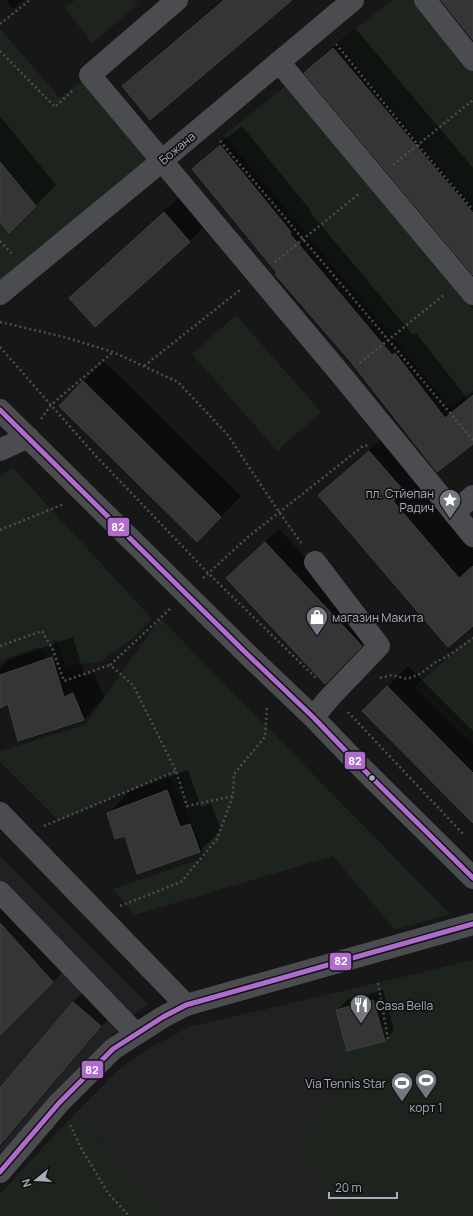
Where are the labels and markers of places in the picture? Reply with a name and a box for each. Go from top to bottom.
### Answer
place label: пл. Стйепан Радич [366,485,434,516]
place icon: пл. Стйепан Радич [437,487,463,520]
shop icon: магазин Макита [304,604,330,637]
place label: магазин Макита [332,609,423,626]
unlabelled marker [367,773,377,783]
restaurant icon: Casa Bella [348,992,374,1025]
place label: Casa Bella [376,997,433,1014]
sports icon: корт 1 [413,1067,439,1100]
sports icon: Via Tennis Star [389,1070,415,1103]
place label: Via Tennis Star [305,1075,387,1092]
place label: корт 1 [409,1099,443,1116]

